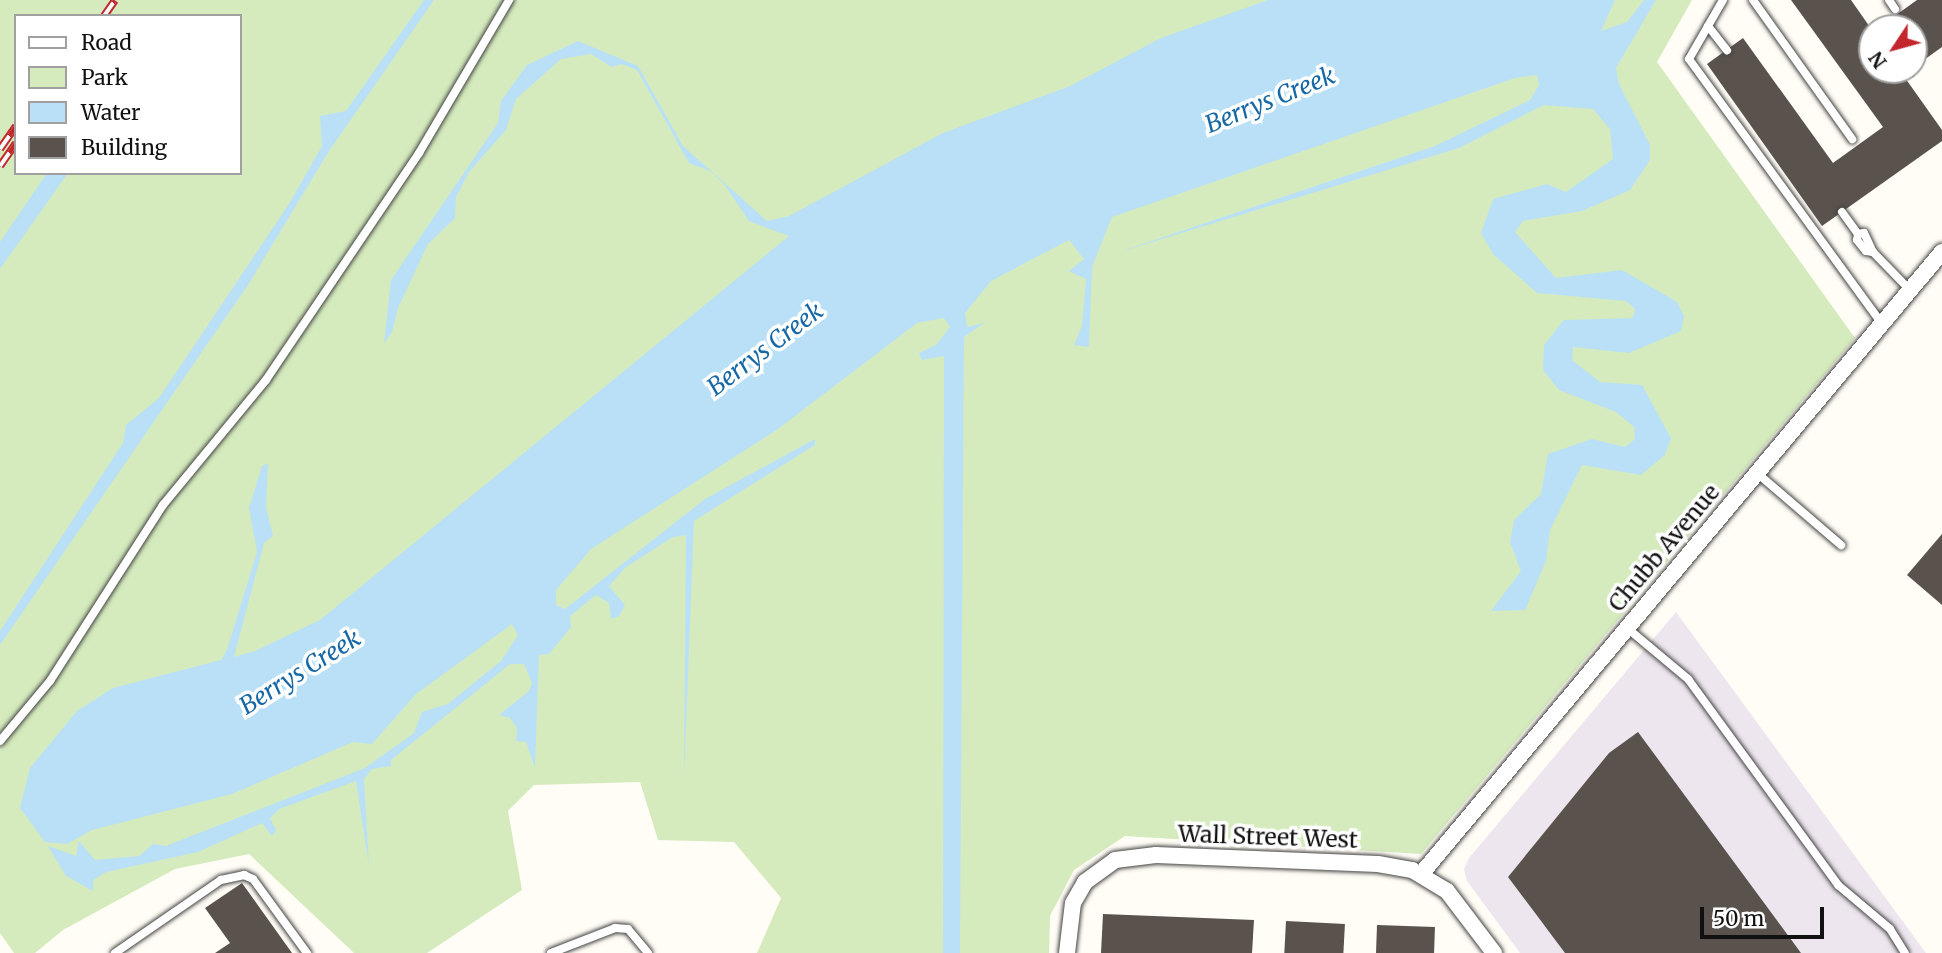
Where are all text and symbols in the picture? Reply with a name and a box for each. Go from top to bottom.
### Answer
legend [14,14,242,175]
north arrow [1858,14,1928,84]
text: Road [81,29,132,56]
text: N [1864,47,1892,73]
water label: Berrys Creek [1201,61,1339,139]
text: Park [81,64,128,91]
text: Water [81,99,140,126]
text: Building [81,134,167,161]
water label: Berrys Creek [702,296,828,402]
street label: Chubb Avenue [1603,479,1725,617]
water label: Berrys Creek [234,623,366,721]
street label: Wall Street West [1178,820,1358,854]
scale bar [1704,894,1828,938]
text: 50 m [1713,905,1764,932]

